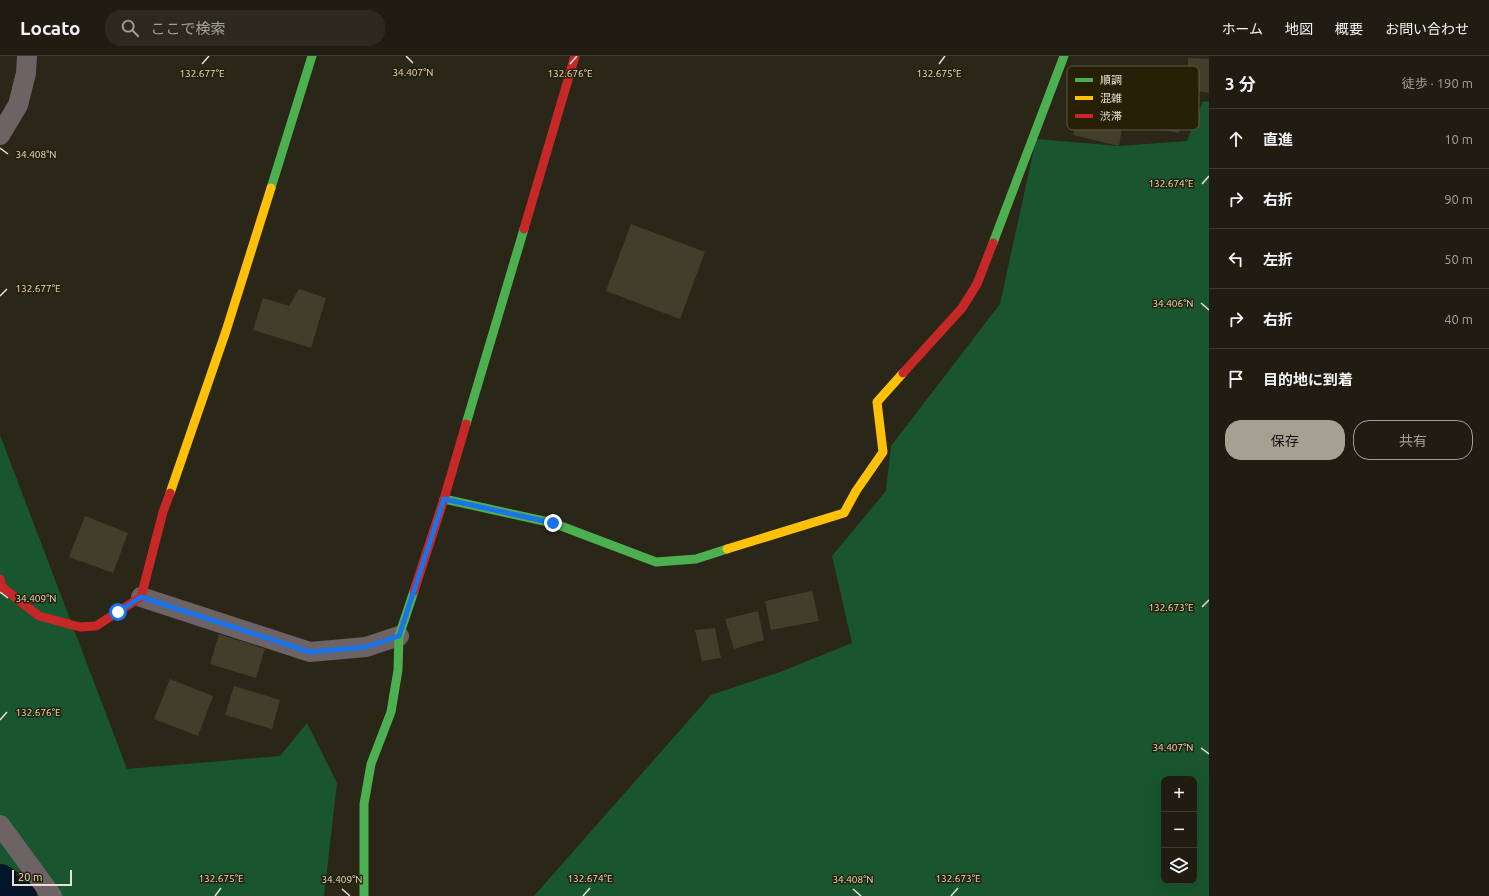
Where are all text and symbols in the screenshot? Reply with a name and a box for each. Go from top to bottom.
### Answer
search box [105,10,385,46]
text: Locato [20,17,81,39]
icon: search [119,17,141,39]
text: ここで検索 [151,20,226,37]
text: ホーム [1221,21,1263,37]
text: 地図 [1285,21,1313,37]
text: 概要 [1335,21,1363,37]
text: お問い合わせ [1385,21,1469,37]
legend [1067,66,1199,130]
text: 34.407°N [392,67,434,78]
text: 132.677°E [179,68,225,79]
text: 132.676°E [547,68,593,79]
text: 132.675°E [916,68,962,79]
text: 順調 [1100,74,1122,86]
text: 3 分 [1225,74,1256,93]
text: 徒歩 · 190 m [1402,76,1473,90]
text: 混雑 [1100,92,1122,104]
text: 渋滞 [1100,110,1122,122]
icon: ahead [1225,128,1247,150]
text: 直進 [1263,131,1293,148]
text: 10 m [1444,132,1473,146]
text: 34.408°N [15,149,57,160]
text: 132.674°E [1148,178,1194,189]
icon: right [1225,188,1247,210]
text: 右折 [1263,191,1293,208]
text: 90 m [1444,192,1473,206]
icon: left [1225,248,1247,270]
text: 左折 [1263,251,1293,268]
text: 50 m [1444,252,1473,266]
text: 132.677°E [15,283,61,294]
text: 34.406°N [1152,298,1194,309]
icon: right [1225,308,1247,330]
text: 右折 [1263,311,1293,328]
text: 40 m [1444,312,1473,326]
icon: arrive [1225,368,1247,390]
text: 目的地に到着 [1263,371,1353,388]
button: 保存 [1225,420,1345,460]
button: 共有 [1353,420,1473,460]
route end [544,514,562,532]
text: 34.409°N [15,593,57,604]
text: 132.673°E [1148,602,1194,613]
route start [109,603,127,621]
text: 132.676°E [15,707,61,718]
text: 34.407°N [1152,742,1194,753]
map controls [1161,776,1197,884]
button: + [1161,776,1197,812]
button: − [1161,812,1197,848]
button: layers [1161,848,1197,884]
scale bar [12,868,72,887]
text: 20 m [18,871,42,883]
text: 132.675°E [198,873,244,884]
text: 132.674°E [567,873,613,884]
text: 132.673°E [935,873,981,884]
text: 34.409°N [321,874,363,885]
text: 34.408°N [832,874,874,885]

